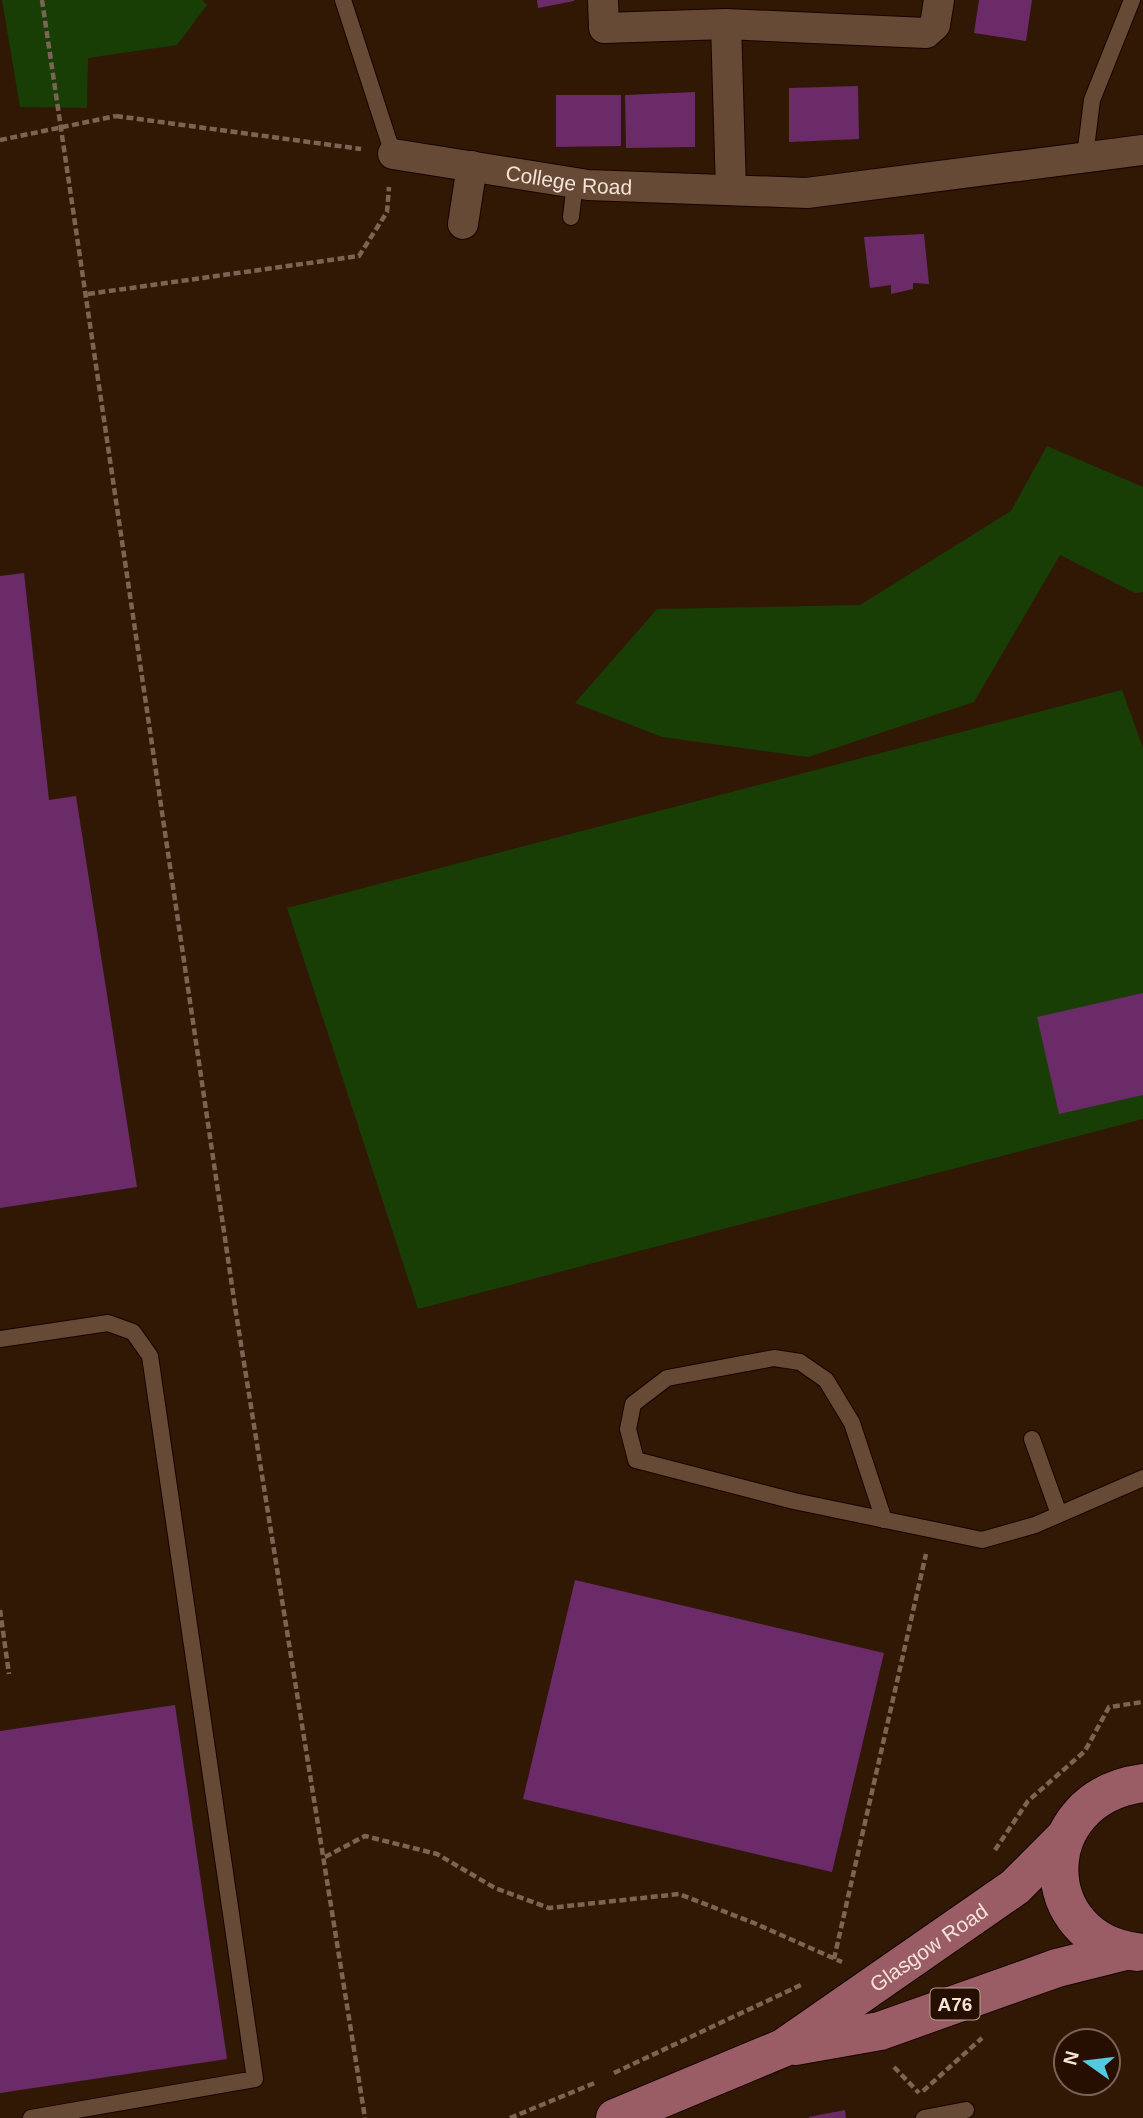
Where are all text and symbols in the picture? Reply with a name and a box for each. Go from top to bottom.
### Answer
street label: College Road [504,161,633,198]
street label: Glasgow Road [865,1898,992,1996]
road number: A76 [930,1988,979,2020]
north arrow [1052,2027,1122,2097]
text: N [1059,2049,1083,2067]

